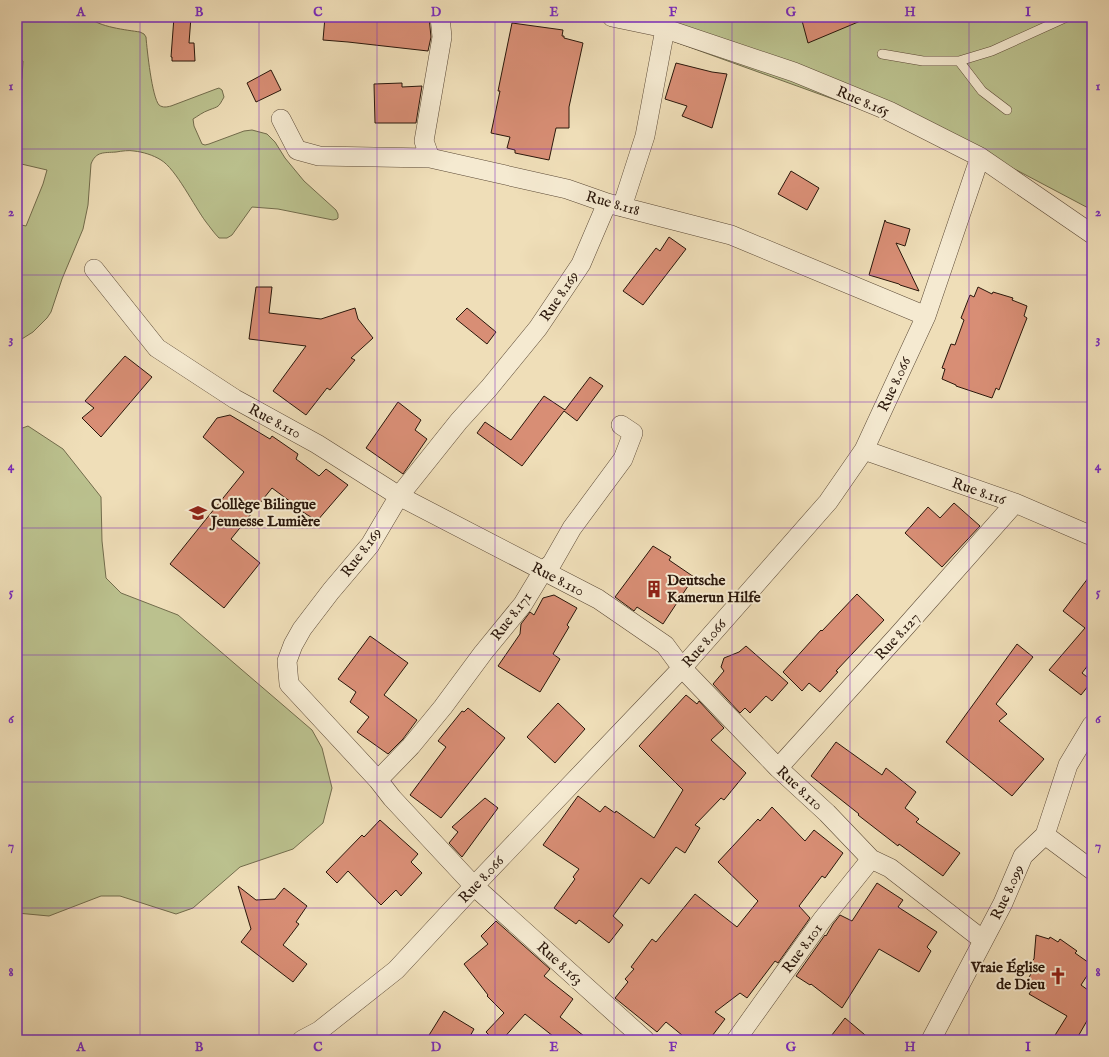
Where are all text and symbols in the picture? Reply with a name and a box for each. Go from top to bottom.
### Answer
text: A [76,4,87,21]
text: B [195,4,204,21]
text: C [313,4,323,21]
text: D [431,4,442,21]
text: E [549,4,559,21]
text: F [669,4,678,21]
text: G [786,4,797,21]
text: H [904,4,916,21]
text: I [1025,4,1031,21]
text: 1 [9,78,14,95]
text: 1 [1096,78,1101,95]
street label: Rue 8.165 [833,82,893,121]
street label: Rue 8.118 [584,187,642,220]
text: 2 [8,204,14,221]
text: 2 [1095,204,1101,221]
street label: Rue 8.169 [536,267,583,325]
text: 3 [9,331,14,348]
text: 3 [1096,331,1101,348]
street label: Rue 8.066 [874,353,916,415]
street label: Rue 8.110 [245,400,304,443]
text: 4 [8,458,15,475]
text: 4 [1095,458,1102,475]
street label: Rue 8.116 [949,473,1009,510]
place label: Collège Bilingue Jeunesse Lumière [209,495,320,531]
school or university icon: Collège Bilingue Jeunesse Lumière [188,503,208,523]
street label: Rue 8.169 [337,524,386,581]
street label: Rue 8.110 [528,558,587,601]
place label: Deutsche Kamerun Hilfe [667,571,761,607]
building icon: Deutsche Kamerun Hilfe [644,579,664,599]
text: 5 [9,584,14,601]
text: 5 [1096,584,1101,601]
street label: Rue 8.171 [487,588,536,645]
street label: Rue 8.127 [871,608,924,664]
street label: Rue 8.066 [678,615,731,672]
text: 6 [8,711,14,728]
text: 6 [1095,711,1101,728]
street label: Rue 8.110 [772,762,827,815]
text: 7 [8,838,14,855]
text: 7 [1095,838,1101,855]
street label: Rue 8.066 [455,851,509,907]
street label: Rue 8.099 [986,862,1028,923]
street label: Rue 8.101 [778,920,827,977]
street label: Rue 8.163 [533,938,587,989]
place label: Vraie Église de Dieu [970,958,1045,994]
text: 8 [8,964,14,981]
text: 8 [1095,964,1101,981]
church icon: Vraie Église de Dieu [1048,966,1068,986]
text: A [76,1039,87,1056]
text: B [195,1039,204,1056]
text: C [313,1039,323,1056]
text: D [431,1039,442,1056]
text: E [549,1039,559,1056]
text: F [669,1039,678,1056]
text: G [786,1039,797,1056]
text: H [904,1039,916,1056]
text: I [1025,1039,1031,1056]

